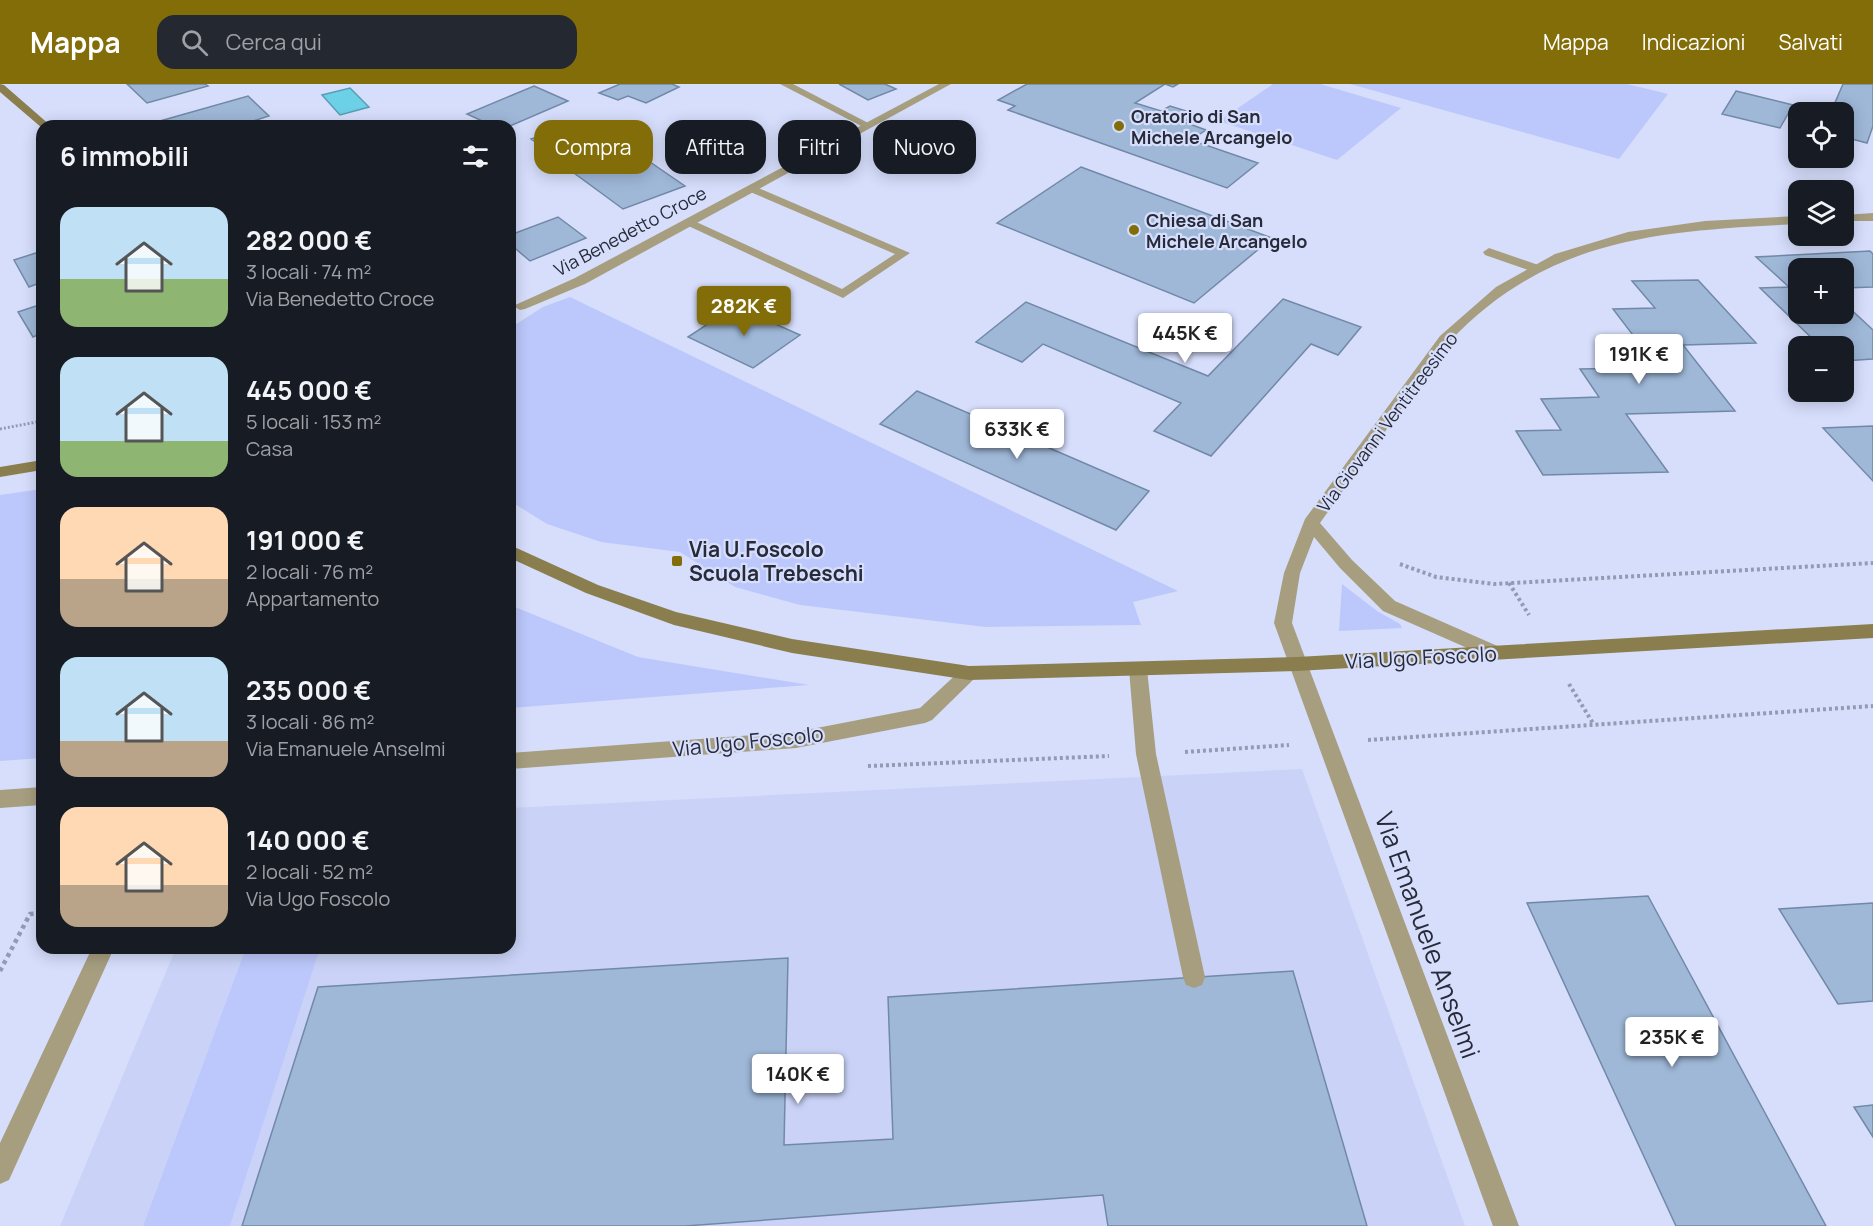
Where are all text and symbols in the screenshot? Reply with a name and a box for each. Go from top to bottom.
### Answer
search box [157,15,577,69]
text: Mappa [30,23,121,61]
icon: search [178,26,211,59]
text: Cerca qui [226,27,322,57]
text: Mappa [1543,28,1609,56]
text: Indicazioni [1642,28,1745,56]
text: Salvati [1778,28,1843,56]
map controls [1788,102,1854,402]
button: locate [1788,102,1854,168]
place label: Oratorio di San Michele Arcangelo [1131,104,1292,149]
marker: Oratorio di San Michele Arcangelo [1112,119,1126,133]
chip: Compra [534,120,653,174]
chip: Affitta [665,120,766,174]
chip: Filtri [778,120,861,174]
chip: Nuovo [873,120,976,174]
text: 6 immobili [60,138,189,174]
icon: filters [459,140,492,173]
button: layers [1788,180,1854,246]
street label: Via Benedetto Croce [550,181,710,281]
place label: Chiesa di San Michele Arcangelo [1146,208,1307,253]
text: 282 000 € [246,222,372,258]
marker: Chiesa di San Michele Arcangelo [1127,223,1141,237]
icon: home [108,231,180,303]
text: 3 locali · 74 m² [246,258,372,285]
button: + [1788,258,1854,324]
text: Via Benedetto Croce [246,285,434,312]
pin: 282K € [695,286,793,337]
text: 282K € [711,292,777,319]
pin: 445K € [1136,313,1234,364]
text: 445K € [1152,319,1218,346]
street label: Via Giovanni Ventitreesimo [1311,327,1463,517]
pin: 191K € [1590,334,1688,385]
button: − [1788,336,1854,402]
text: 191K € [1609,340,1669,367]
text: 445 000 € [246,372,372,408]
icon: home [108,381,180,453]
text: 5 locali · 153 m² [246,408,381,435]
pin: 633K € [968,409,1066,460]
text: 633K € [984,415,1050,442]
text: Casa [246,435,293,462]
text: 191 000 € [246,522,364,558]
icon: home [108,531,180,603]
place label: Via U.Foscolo Scuola Trebeschi [689,535,864,587]
marker: Via U.Foscolo Scuola Trebeschi [670,554,684,568]
text: 2 locali · 76 m² [246,558,373,585]
text: Appartamento [246,585,379,612]
street label: Via Ugo Foscolo [1345,639,1497,675]
text: 235 000 € [246,672,371,708]
icon: home [108,681,180,753]
text: 3 locali · 86 m² [246,708,375,735]
street label: Via Ugo Foscolo [671,719,825,763]
text: Via Emanuele Anselmi [246,735,446,762]
street label: Via Emanuele Anselmi [1367,807,1489,1063]
text: 140 000 € [246,822,370,858]
icon: home [108,831,180,903]
text: 2 locali · 52 m² [246,858,373,885]
text: Via Ugo Foscolo [246,885,390,912]
pin: 235K € [1623,1017,1721,1068]
text: 235K € [1639,1023,1705,1050]
pin: 140K € [749,1054,847,1105]
text: 140K € [766,1060,830,1087]

